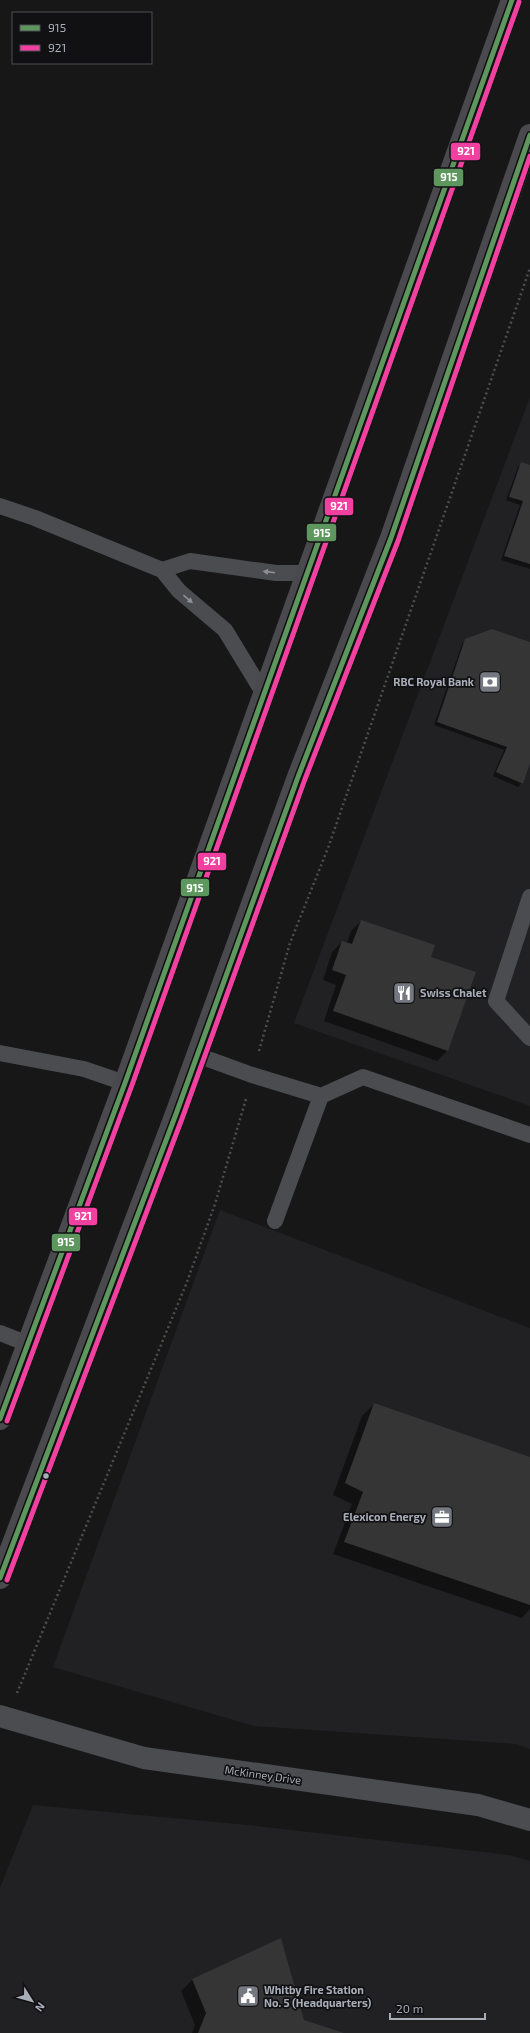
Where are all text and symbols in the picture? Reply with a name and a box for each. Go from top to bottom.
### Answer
legend [12,12,152,64]
text: 915 [48,20,66,34]
text: 921 [48,40,66,54]
line badge: 921 [450,142,481,161]
text: 921 [457,144,475,157]
line badge: 915 [433,168,464,187]
text: 915 [440,170,458,183]
line badge: 921 [324,497,354,516]
text: 921 [330,499,348,512]
line badge: 915 [306,523,337,542]
text: 915 [313,526,331,539]
one-way arrow [263,569,275,575]
one-way arrow [183,594,193,603]
bank icon: RBC Royal Bank [477,669,503,695]
place label: RBC Royal Bank [393,675,475,689]
line badge: 921 [197,852,227,871]
text: 921 [203,854,221,867]
line badge: 915 [180,878,210,897]
text: 915 [186,881,204,894]
restaurant icon: Swiss Chalet [391,980,417,1006]
place label: Swiss Chalet [420,986,487,999]
line badge: 921 [68,1207,98,1226]
text: 921 [74,1209,92,1222]
line badge: 915 [51,1233,81,1252]
text: 915 [57,1235,75,1248]
unlabelled marker [41,1471,51,1481]
office icon: Elexicon Energy [429,1504,455,1530]
place label: Elexicon Energy [343,1510,427,1524]
street label: McKinney Drive [224,1763,302,1786]
north arrow [12,1981,52,2021]
public building icon: Whitby Fire Station No. 5 (Headquarters) [235,1983,261,2009]
place label: Whitby Fire Station No. 5 (Headquarters) [264,1983,371,2009]
scale bar [390,1995,485,2021]
text: N [33,2000,48,2014]
text: 20 m [396,2001,423,2015]

